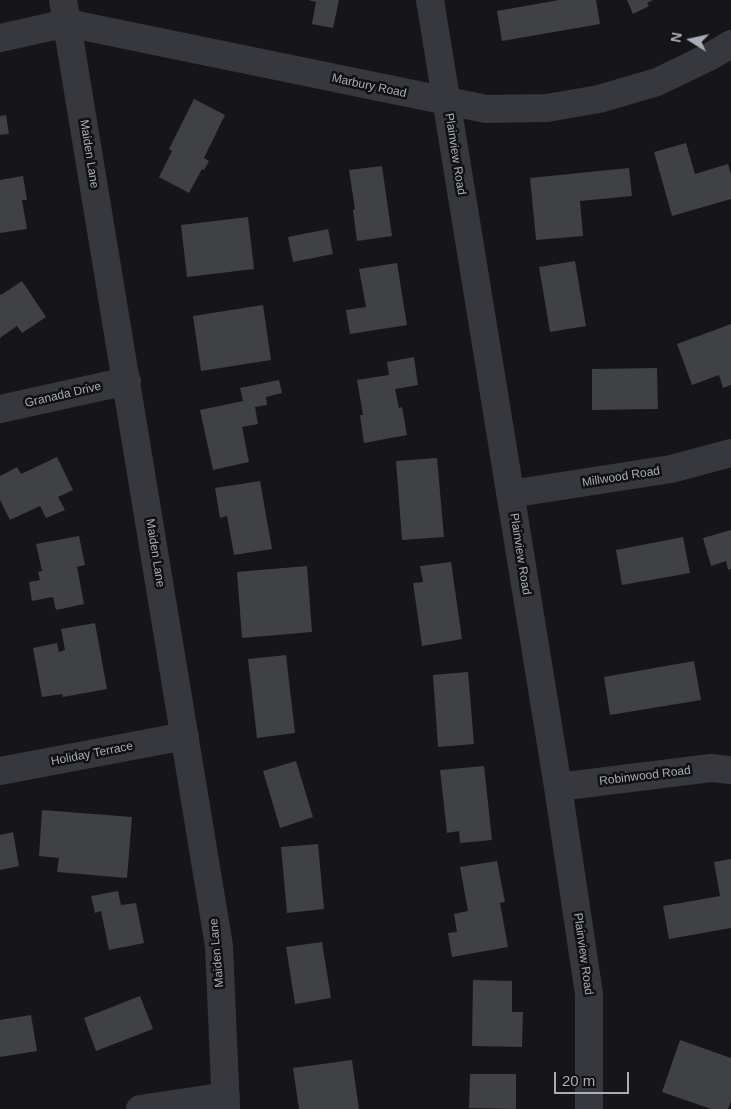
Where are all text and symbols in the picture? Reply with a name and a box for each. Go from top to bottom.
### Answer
north arrow [666,15,716,65]
text: N [667,31,685,44]
street label: Marbury Road [330,71,408,101]
street label: Plainview Road [441,112,469,196]
street label: Maiden Lane [76,119,102,189]
street label: Granada Drive [23,379,103,411]
street label: Millwood Road [581,464,661,490]
street label: Plainview Road [506,512,534,596]
street label: Maiden Lane [142,518,168,588]
street label: Holiday Terrace [50,739,134,769]
street label: Robinwood Road [598,763,692,789]
street label: Plainview Road [570,912,596,996]
street label: Maiden Lane [207,918,227,988]
scale bar [556,1062,631,1094]
text: 20 m [562,1072,595,1089]

